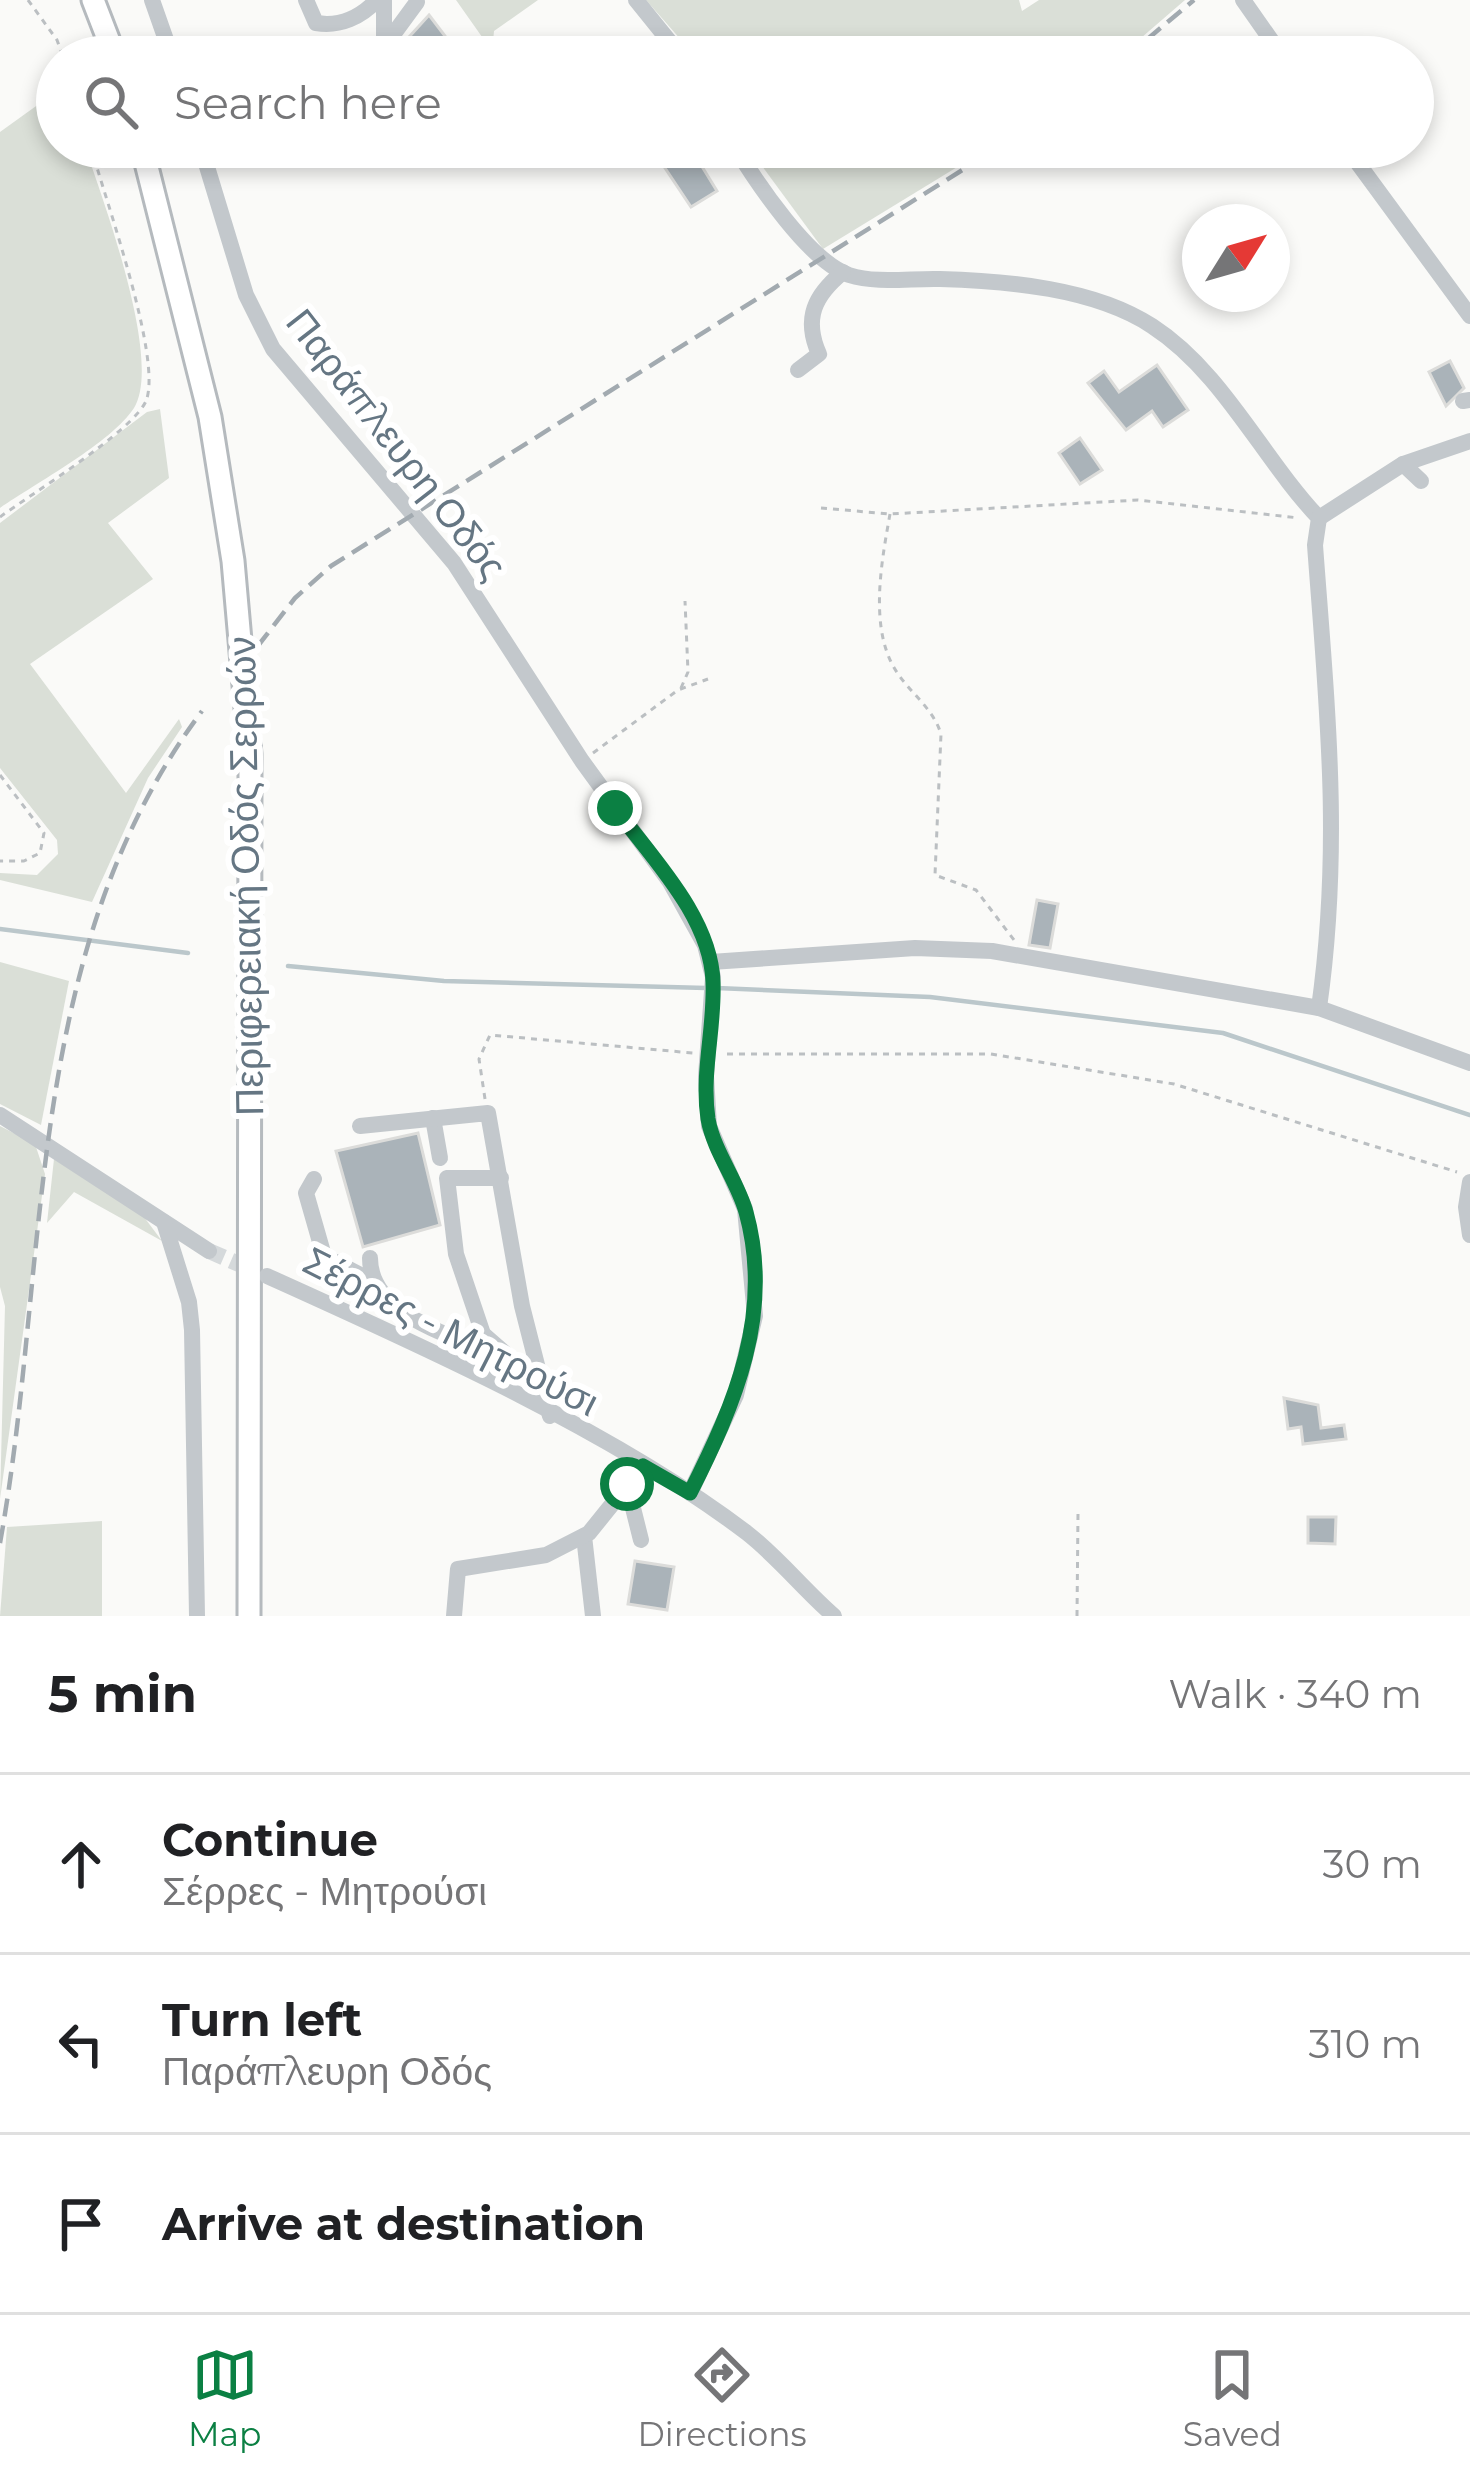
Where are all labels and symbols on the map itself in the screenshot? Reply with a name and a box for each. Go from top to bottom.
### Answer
north arrow [1182,204,1290,312]
street label: Παράπλευρη Οδός [276,299,518,589]
street label: Περιφερειακή Οδός Σερρών [217,636,273,1116]
route end [588,781,642,835]
street label: Σέρρες - Μητρούσι [295,1236,607,1426]
route start [600,1457,654,1511]

